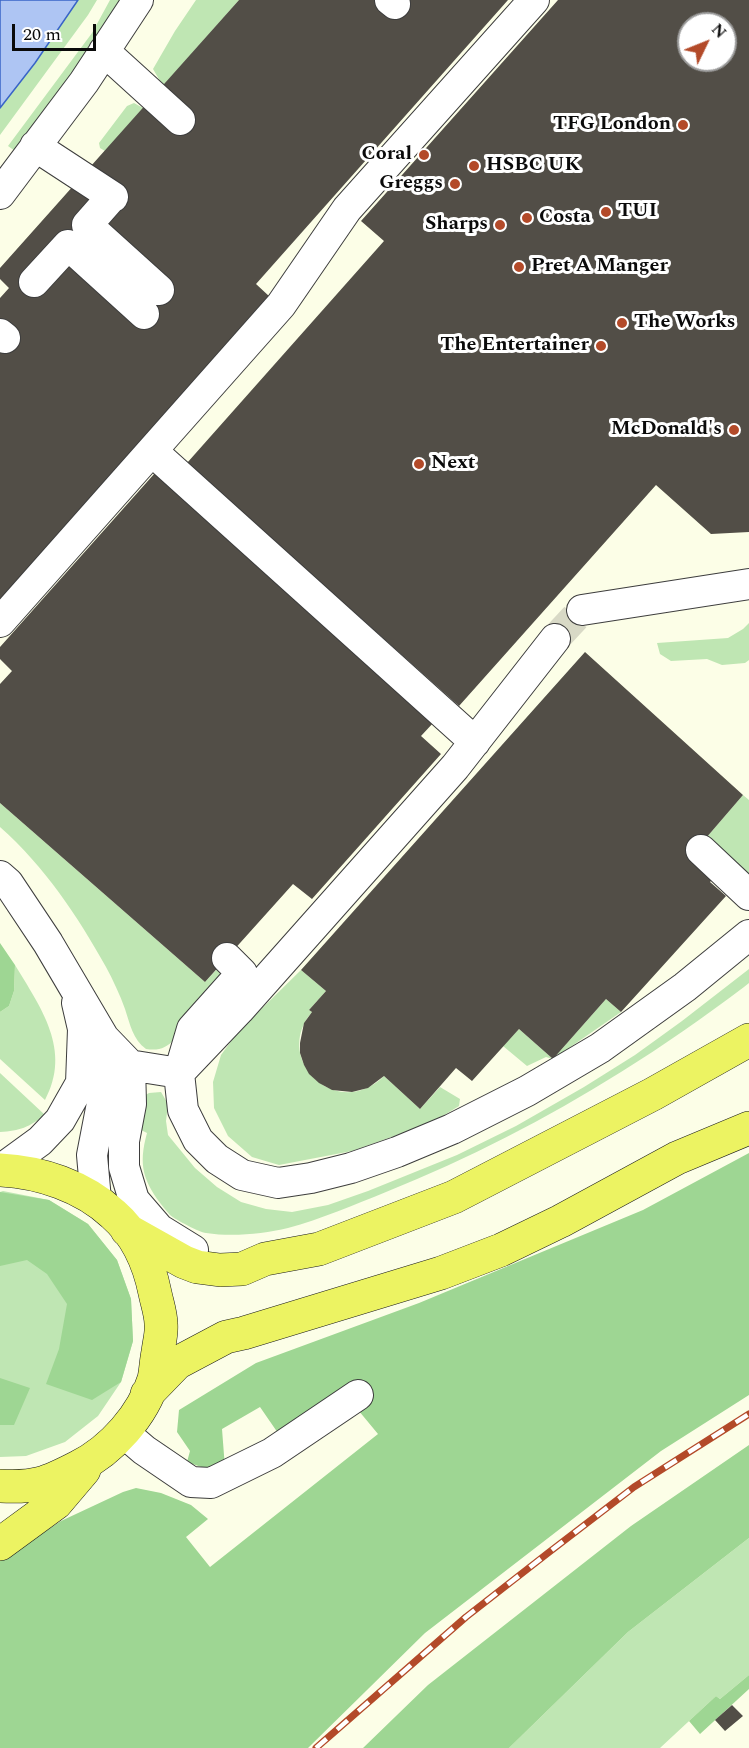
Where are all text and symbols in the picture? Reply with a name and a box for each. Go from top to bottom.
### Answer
scale bar [15,12,99,50]
north arrow [677,12,737,72]
text: N [705,18,732,44]
text: 20 m [23,21,61,48]
place label: TFG London [553,113,671,137]
marker: TFG London [676,118,690,132]
place label: Coral [361,143,412,167]
marker: Coral [417,148,431,162]
place label: HSBC UK [486,154,580,178]
marker: HSBC UK [467,159,481,173]
place label: Greggs [379,172,443,196]
marker: Greggs [448,177,462,191]
place label: TUI [618,200,657,224]
marker: TUI [599,205,613,219]
place label: Costa [539,206,591,230]
marker: Costa [520,211,534,225]
place label: Sharps [425,213,488,237]
marker: Sharps [493,218,507,232]
place label: Pret A Manger [531,255,668,279]
marker: Pret A Manger [512,260,526,274]
place label: The Works [634,311,735,335]
marker: The Works [615,316,629,330]
place label: The Entertainer [440,334,589,358]
marker: The Entertainer [594,339,608,353]
place label: McDonald's [611,418,722,442]
marker: McDonald's [727,423,741,437]
place label: Next [431,452,475,476]
marker: Next [412,457,426,471]

